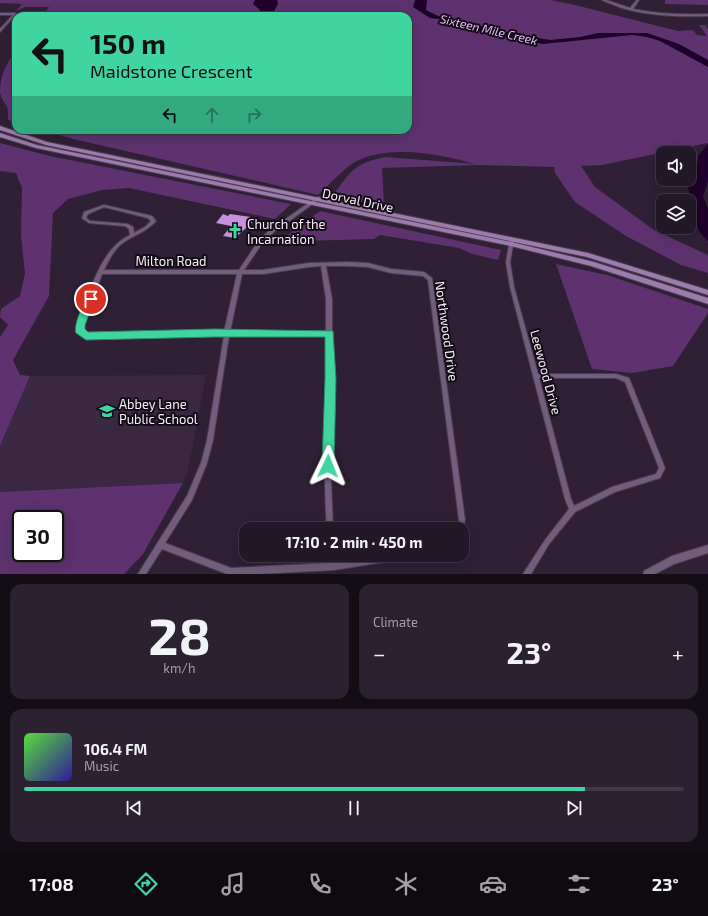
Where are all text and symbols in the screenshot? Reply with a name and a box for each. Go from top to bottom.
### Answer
water label: Sixteen Mile Creek [439,11,539,47]
text: 150 m [90,26,166,60]
icon: left [24,28,76,80]
text: Maidstone Crescent [90,60,253,82]
icon: left [159,104,181,126]
icon: ahead [201,104,223,126]
icon: right [243,104,265,126]
map controls [656,146,696,234]
button: sound [656,146,696,186]
street label: Dorval Drive [321,185,395,215]
button: layers [656,194,696,234]
place label: Church of the Incarnation [247,216,325,247]
church icon: Church of the Incarnation [226,222,244,240]
street label: Milton Road [135,253,207,269]
street label: Northwood Drive [432,280,462,382]
pin [74,282,108,316]
icon: arrive [80,288,102,310]
street label: Leewood Drive [527,328,565,416]
place label: Abbey Lane Public School [119,396,198,427]
school or university icon: Abbey Lane Public School [98,402,116,420]
position arrow [307,445,349,487]
speed limit sign: 30 [12,510,64,562]
text: 17:10 · 2 min · 450 m [286,533,422,551]
text: 28 [148,603,211,665]
text: Climate [373,614,418,630]
text: 23° [506,634,551,670]
text: − [373,640,386,666]
text: + [672,640,684,666]
text: km/h [163,660,196,676]
text: 106.4 FM [84,740,147,758]
text: Music [84,758,119,774]
icon: previous [123,797,145,819]
icon: pause [343,797,365,819]
icon: next [563,797,585,819]
icon: directions [132,870,160,898]
icon: music [219,870,247,898]
icon: phone [306,870,334,898]
icon: climate [392,870,420,898]
icon: car [479,870,507,898]
icon: filters [565,870,593,898]
text: 17:08 [29,873,74,895]
text: 23° [652,873,679,895]

